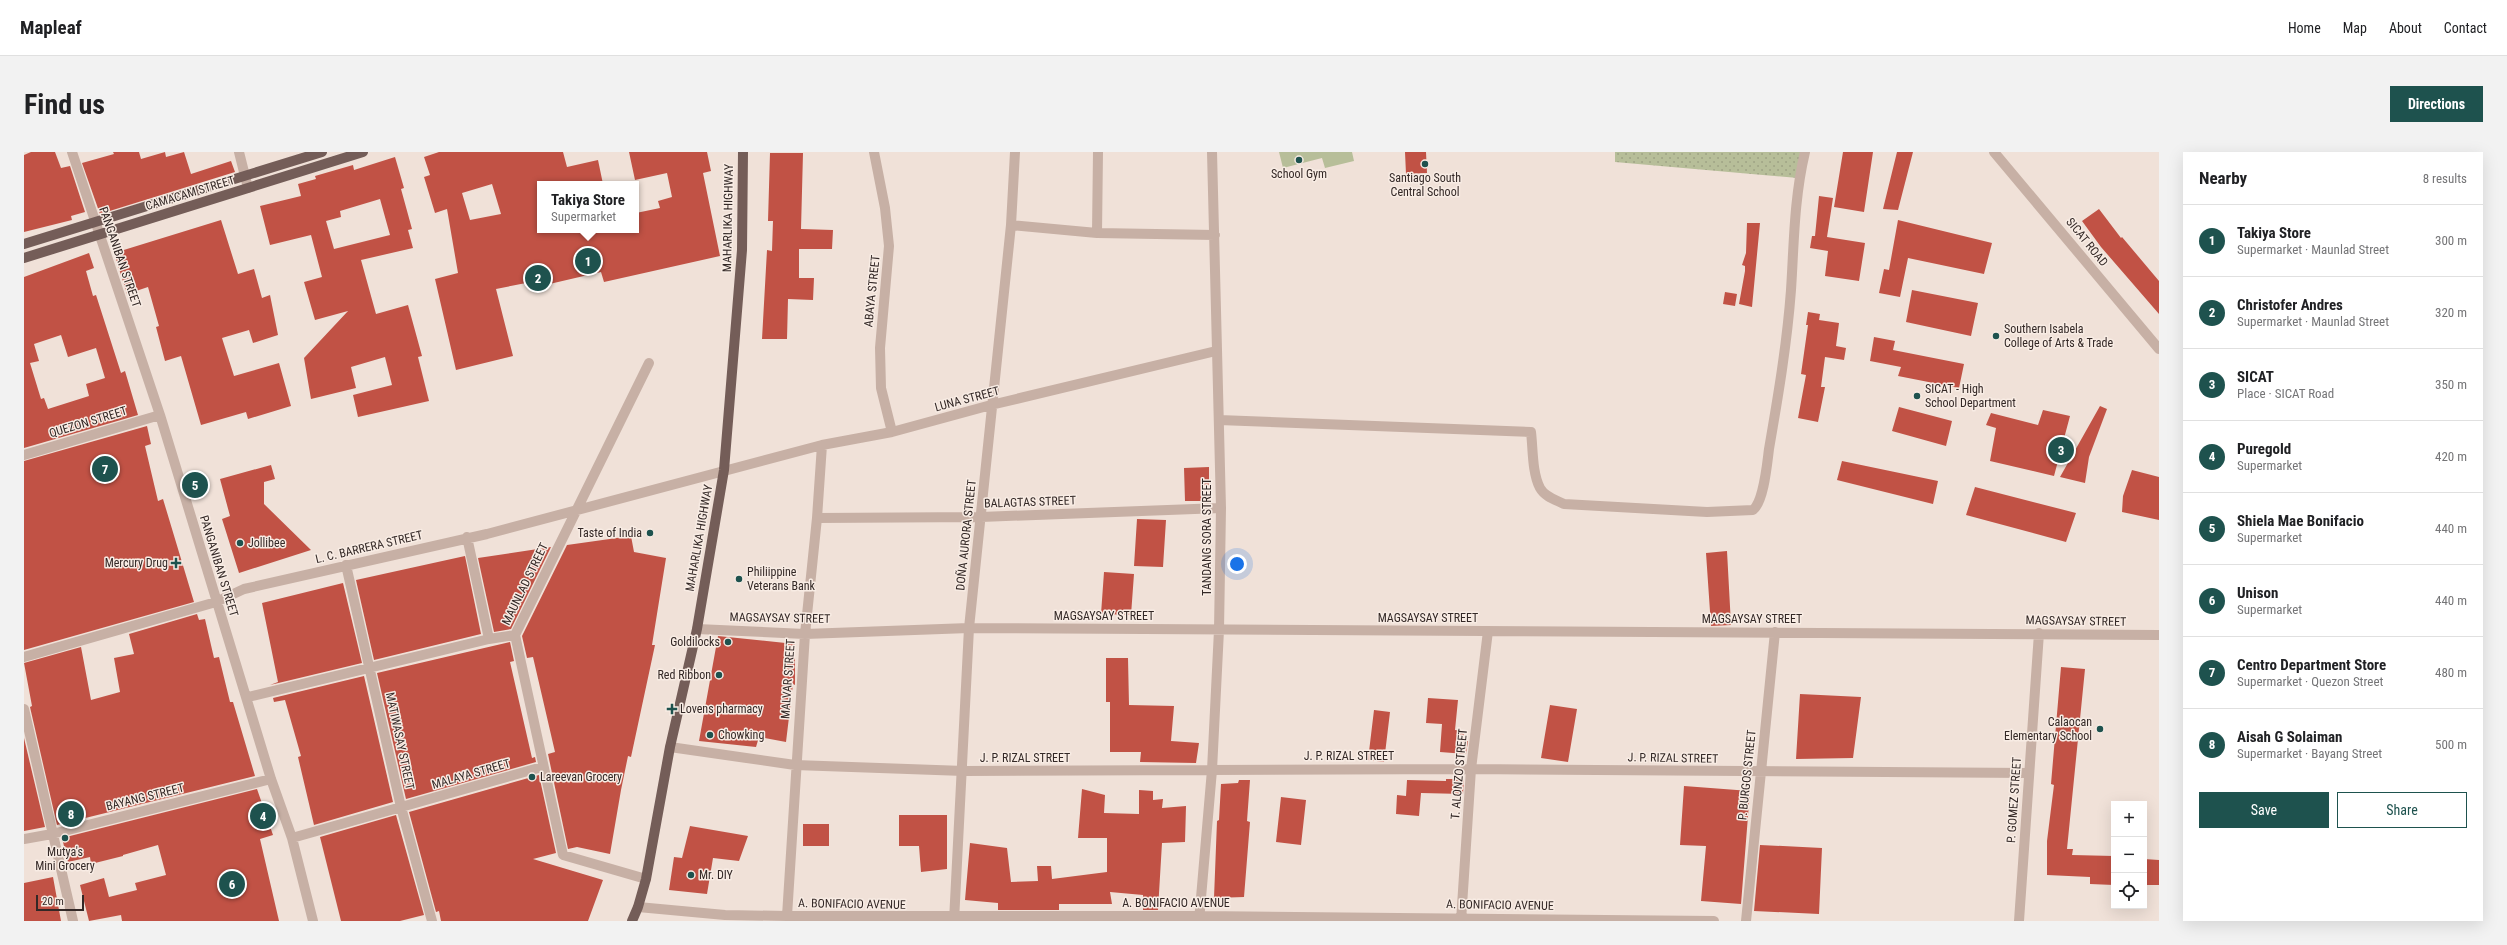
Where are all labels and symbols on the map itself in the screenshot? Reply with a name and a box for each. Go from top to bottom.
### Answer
marker: School Gym [1294,155,1304,165]
marker: Santiago South Central School [1420,159,1430,169]
street label: MAHARLIKA HIGHWAY [720,163,736,272]
place label: School Gym [1271,167,1327,181]
place label: Santiago South Central School [1389,171,1461,199]
street label: CAMACAM STREET [144,173,236,213]
street label: PANGANIBAN STREET [96,205,144,309]
street label: SICAT ROAD [2063,215,2111,269]
pin: 1 [575,246,601,276]
street label: ABAYA STREET [861,254,883,328]
pin: 2 [525,263,551,293]
place label: Southern Isabela College of Arts & Trade [2004,322,2113,350]
marker: Southern Isabela College of Arts & Trade [1991,331,2001,341]
place label: SICAT - High School Department [1925,382,2016,410]
street label: LUNA STREET [933,384,1001,414]
marker: SICAT - High School Department [1912,391,1922,401]
street label: QUEZON STREET [47,404,129,440]
pin: 3 [2048,435,2074,465]
pin: 7 [92,454,118,484]
pin: 5 [182,470,208,500]
street label: TANDANG SORA STREET [1200,478,1214,596]
street label: DOÑA AURORA STREET [951,479,979,591]
street label: MAHARLIKA HIGHWAY [683,483,715,593]
street label: BALAGTAS STREET [984,493,1076,511]
street label: PANGANIBAN STREET [197,514,241,618]
place label: Taste of India [577,526,642,540]
street label: L. C. BARRERA STREET [314,528,424,566]
marker: Taste of India [645,528,655,538]
place label: Jollibee [248,536,286,550]
marker: Jollibee [235,538,245,548]
street label: MAUNLAD STREET [499,541,551,627]
your location [1227,554,1247,574]
place label: Mercury Drug [105,556,168,570]
marker: Mercury Drug [171,558,181,568]
place label: Philiippine Veterans Bank [747,565,816,593]
marker: Philiippine Veterans Bank [734,574,744,584]
street label: MAGSAYSAY STREET [1054,609,1154,623]
street label: MAGSAYSAY STREET [730,610,830,626]
street label: MAGSAYSAY STREET [1378,611,1478,625]
street label: MAGSAYSAY STREET [1702,612,1802,626]
street label: MAGSAYSAY STREET [2026,613,2126,629]
place label: Goldilocks [670,635,720,649]
marker: Goldilocks [723,637,733,647]
street label: MALVAR STREET [778,638,798,720]
place label: Red Ribbon [658,668,711,682]
marker: Red Ribbon [714,670,724,680]
street label: MATIWASAY STREET [383,691,417,791]
place label: Lovens pharmacy [680,702,763,716]
marker: Lovens pharmacy [667,704,677,714]
place label: Calaocan Elementary School [2004,715,2092,743]
marker: Calaocan Elementary School [2095,724,2105,734]
place label: Chowking [718,728,764,742]
street label: T. ALONZO STREET [1448,728,1470,820]
street label: P. BURGOS STREET [1735,729,1759,821]
marker: Chowking [705,730,715,740]
street label: J. P. RIZAL STREET [1304,749,1394,763]
street label: J. P. RIZAL STREET [1628,750,1718,766]
street label: J. P. RIZAL STREET [980,751,1070,765]
street label: MALAYA STREET [430,756,512,792]
street label: P. GOMEZ STREET [2004,757,2024,843]
place label: Lareevan Grocery [540,770,622,784]
marker: Lareevan Grocery [527,772,537,782]
street label: BAYANG STREET [104,781,186,813]
pin: 8 [58,799,84,829]
pin: 4 [250,801,276,831]
marker: Mutya's Mini Grocery [60,833,70,843]
place label: Mutya's Mini Grocery [35,845,95,873]
place label: Mr. DIY [699,868,734,882]
pin: 6 [219,869,245,899]
marker: Mr. DIY [686,870,696,880]
scale bar [36,893,84,912]
street label: A. BONIFACIO AVENUE [798,896,906,912]
street label: A. BONIFACIO AVENUE [1122,896,1230,910]
street label: A. BONIFACIO AVENUE [1446,897,1554,913]

